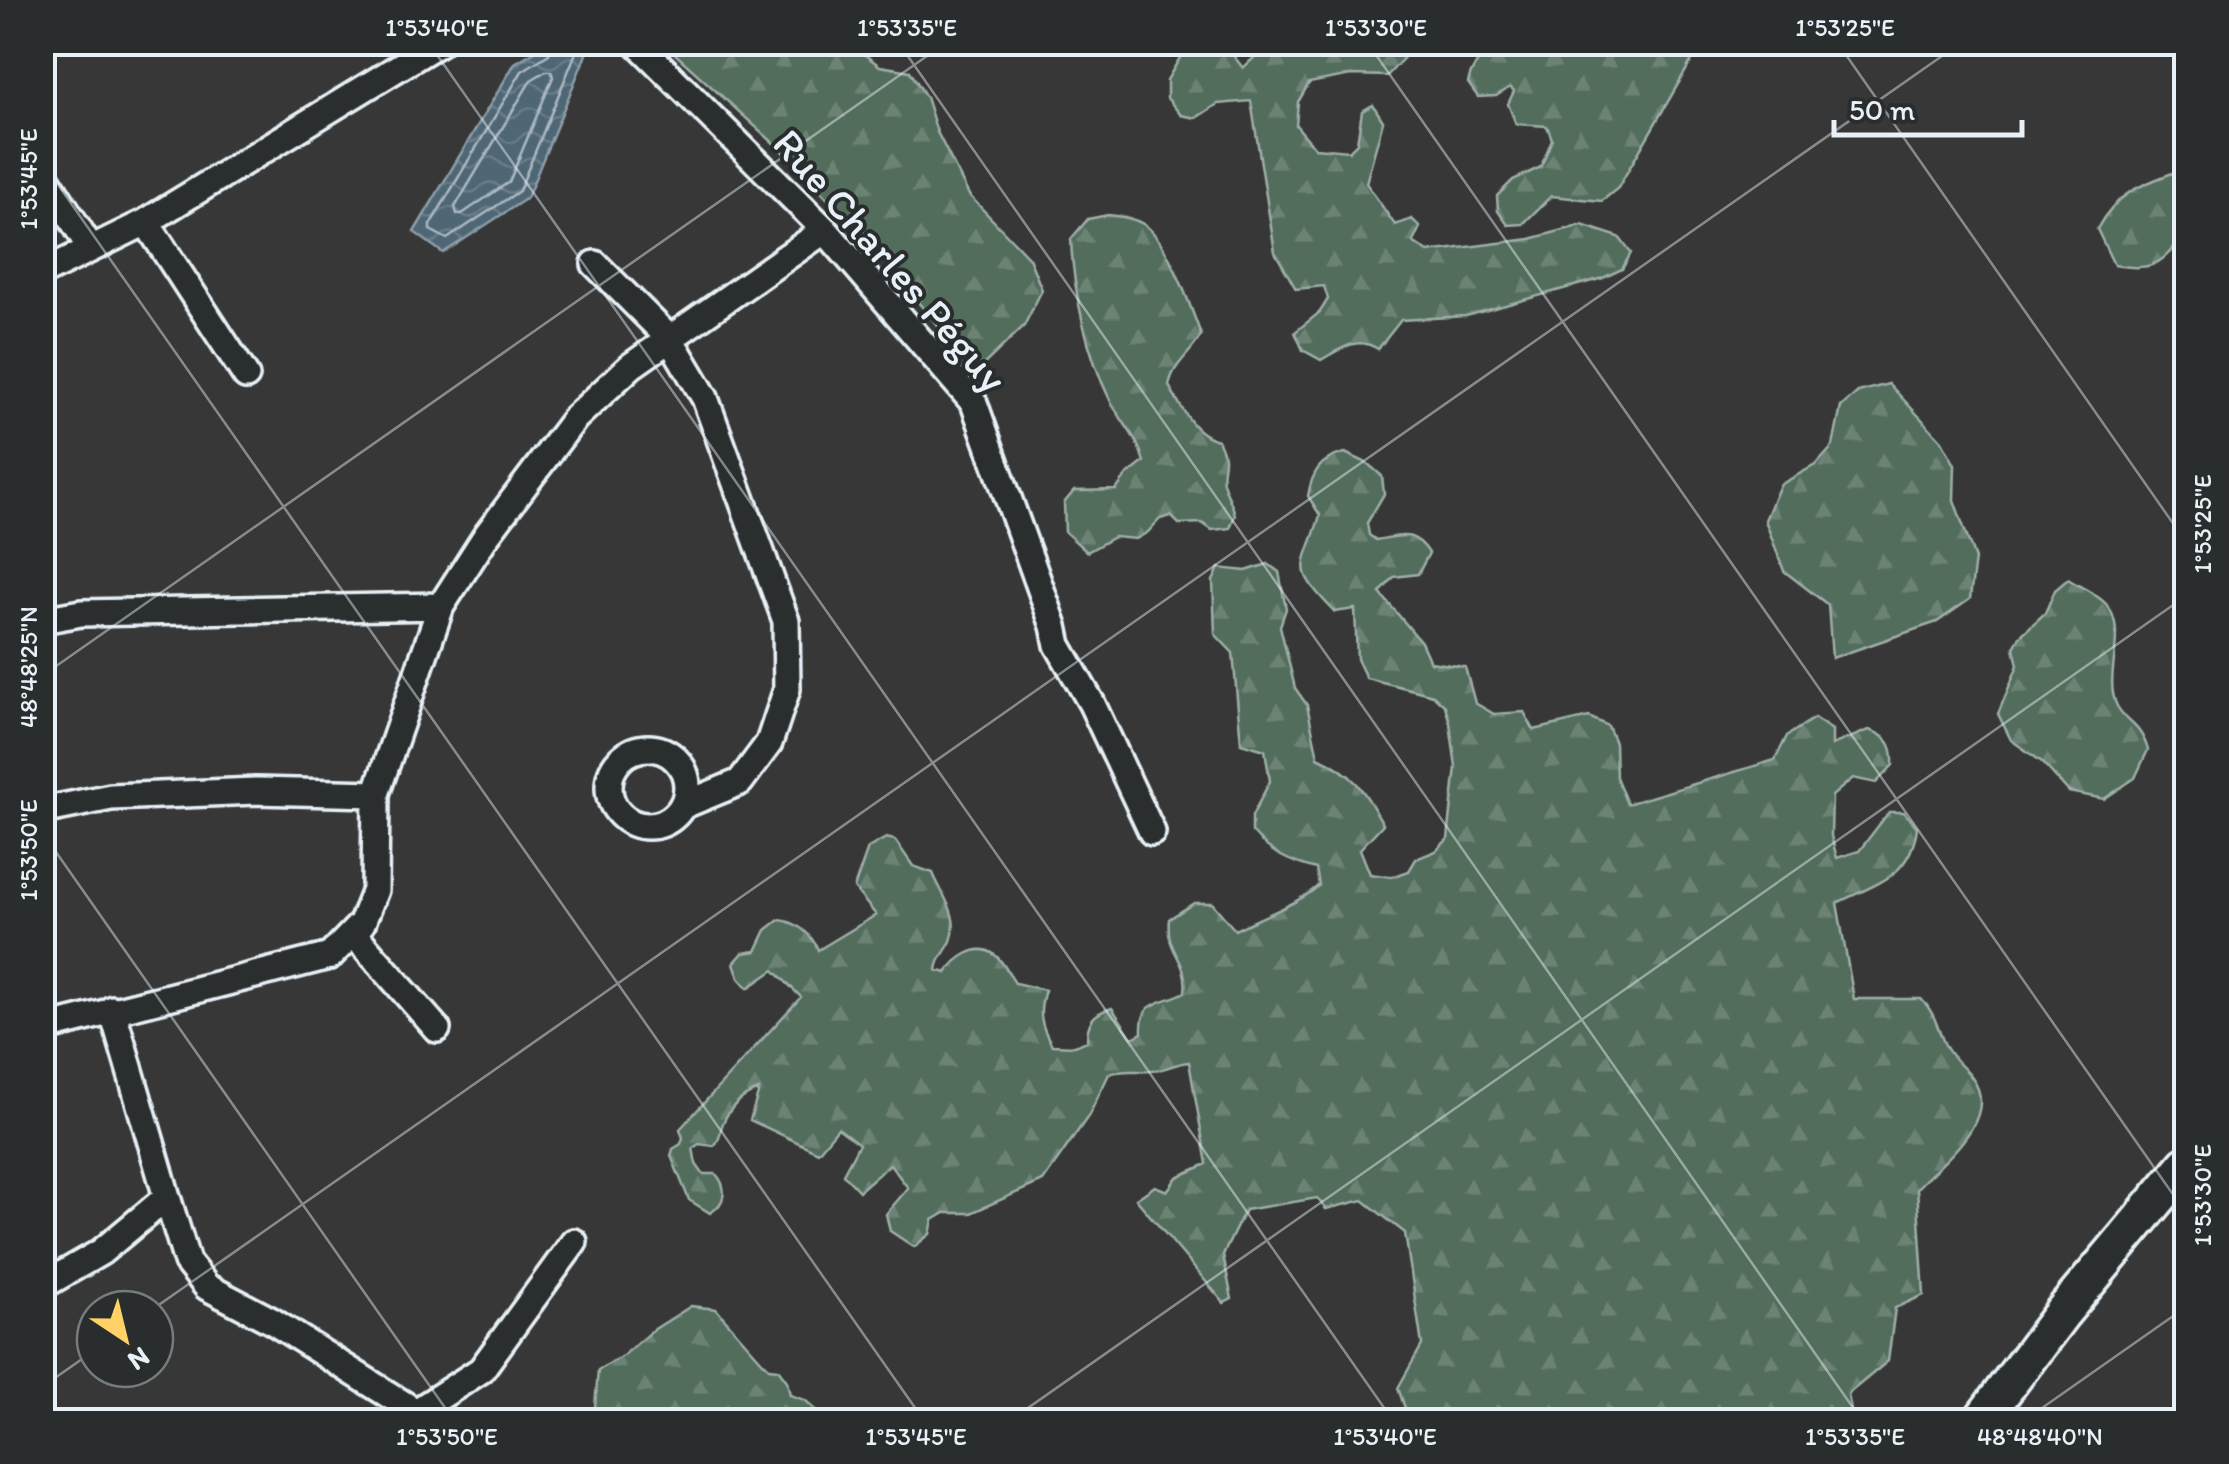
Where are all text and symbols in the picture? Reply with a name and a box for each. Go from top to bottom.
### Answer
text: 1°53'40"E [385,12,489,42]
text: 1°53'35"E [857,12,957,42]
text: 1°53'30"E [1325,12,1427,42]
text: 1°53'25"E [1795,12,1895,42]
scale bar [1834,75,2022,137]
text: 50 m [1849,91,1915,128]
street label: Rue Charles Péguy [762,118,1019,403]
text: 1°53'45"E [13,128,43,230]
text: 1°53'25"E [2187,474,2217,574]
text: 48°48'25"N [13,606,43,728]
text: 1°53'50"E [13,799,43,901]
text: 1°53'30"E [2187,1144,2217,1246]
north arrow [75,1289,175,1389]
text: N [122,1340,157,1379]
text: 1°53'50"E [396,1421,498,1451]
text: 1°53'45"E [865,1421,967,1451]
text: 1°53'40"E [1333,1421,1437,1451]
text: 1°53'35"E [1805,1421,1905,1451]
text: 48°48'40"N [1977,1421,2103,1451]

